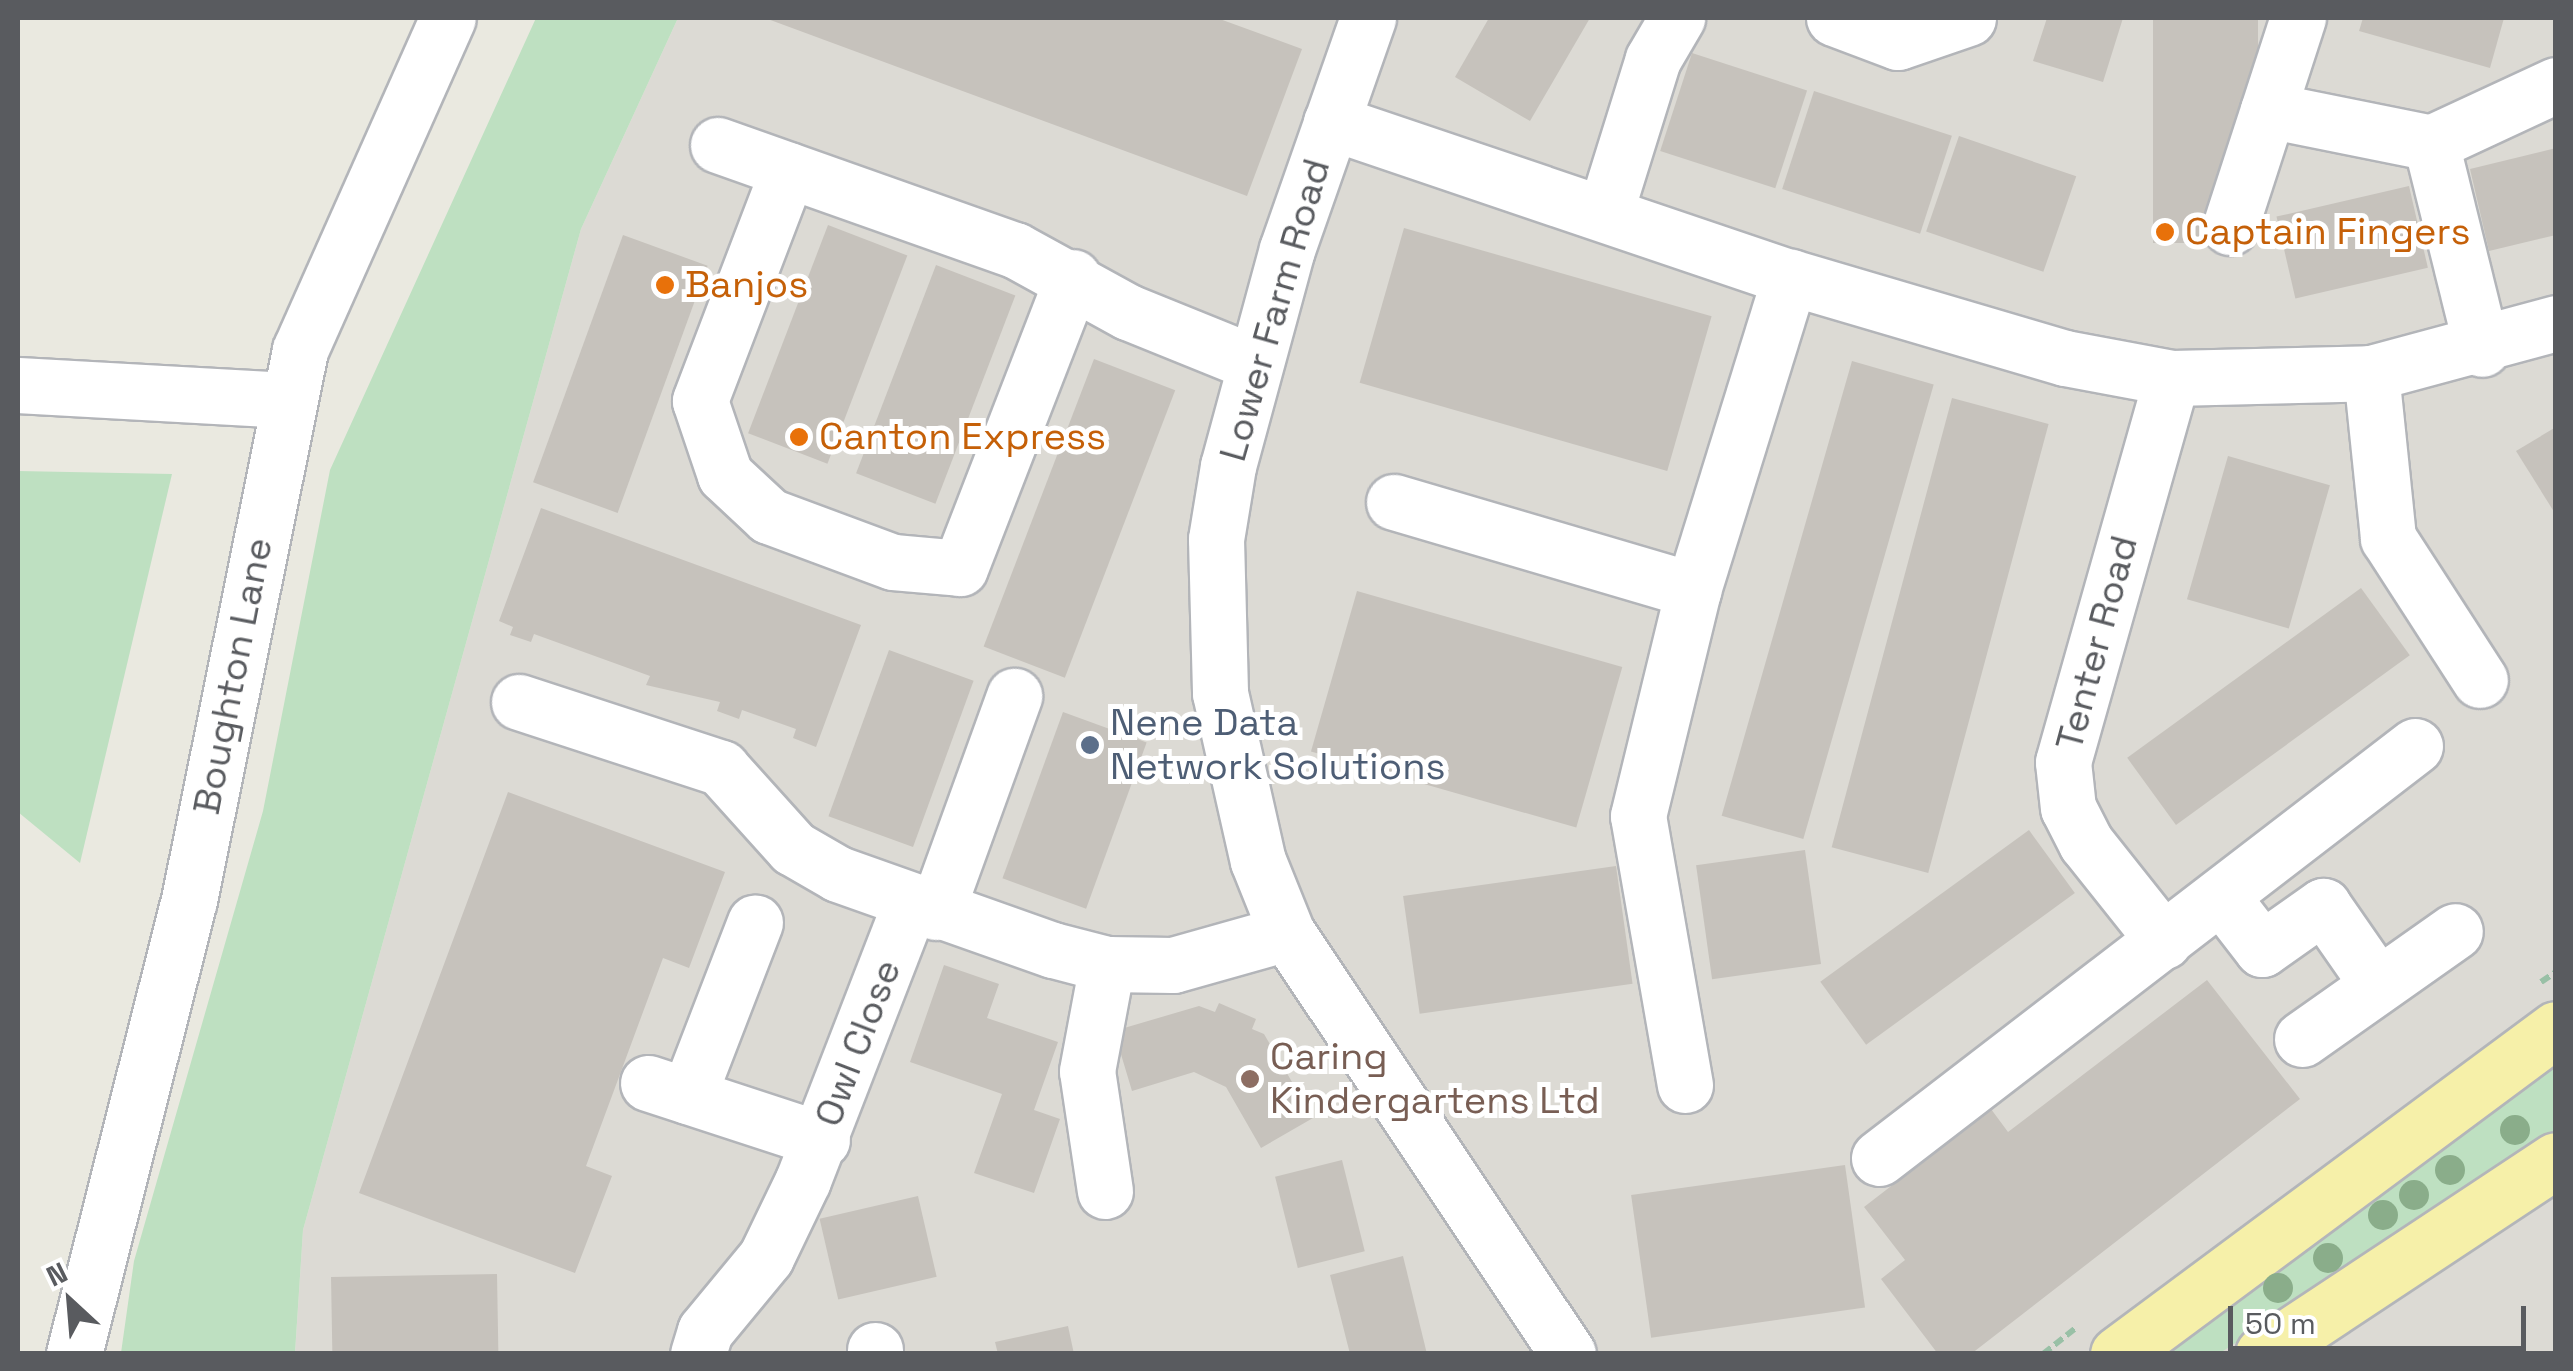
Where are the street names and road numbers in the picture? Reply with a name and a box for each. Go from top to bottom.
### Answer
street label: Lower Farm Road [1210,154,1340,466]
street label: Tenter Road [2046,531,2148,755]
street label: Boughton Lane [184,534,282,818]
street label: Owl Close [805,953,911,1133]

